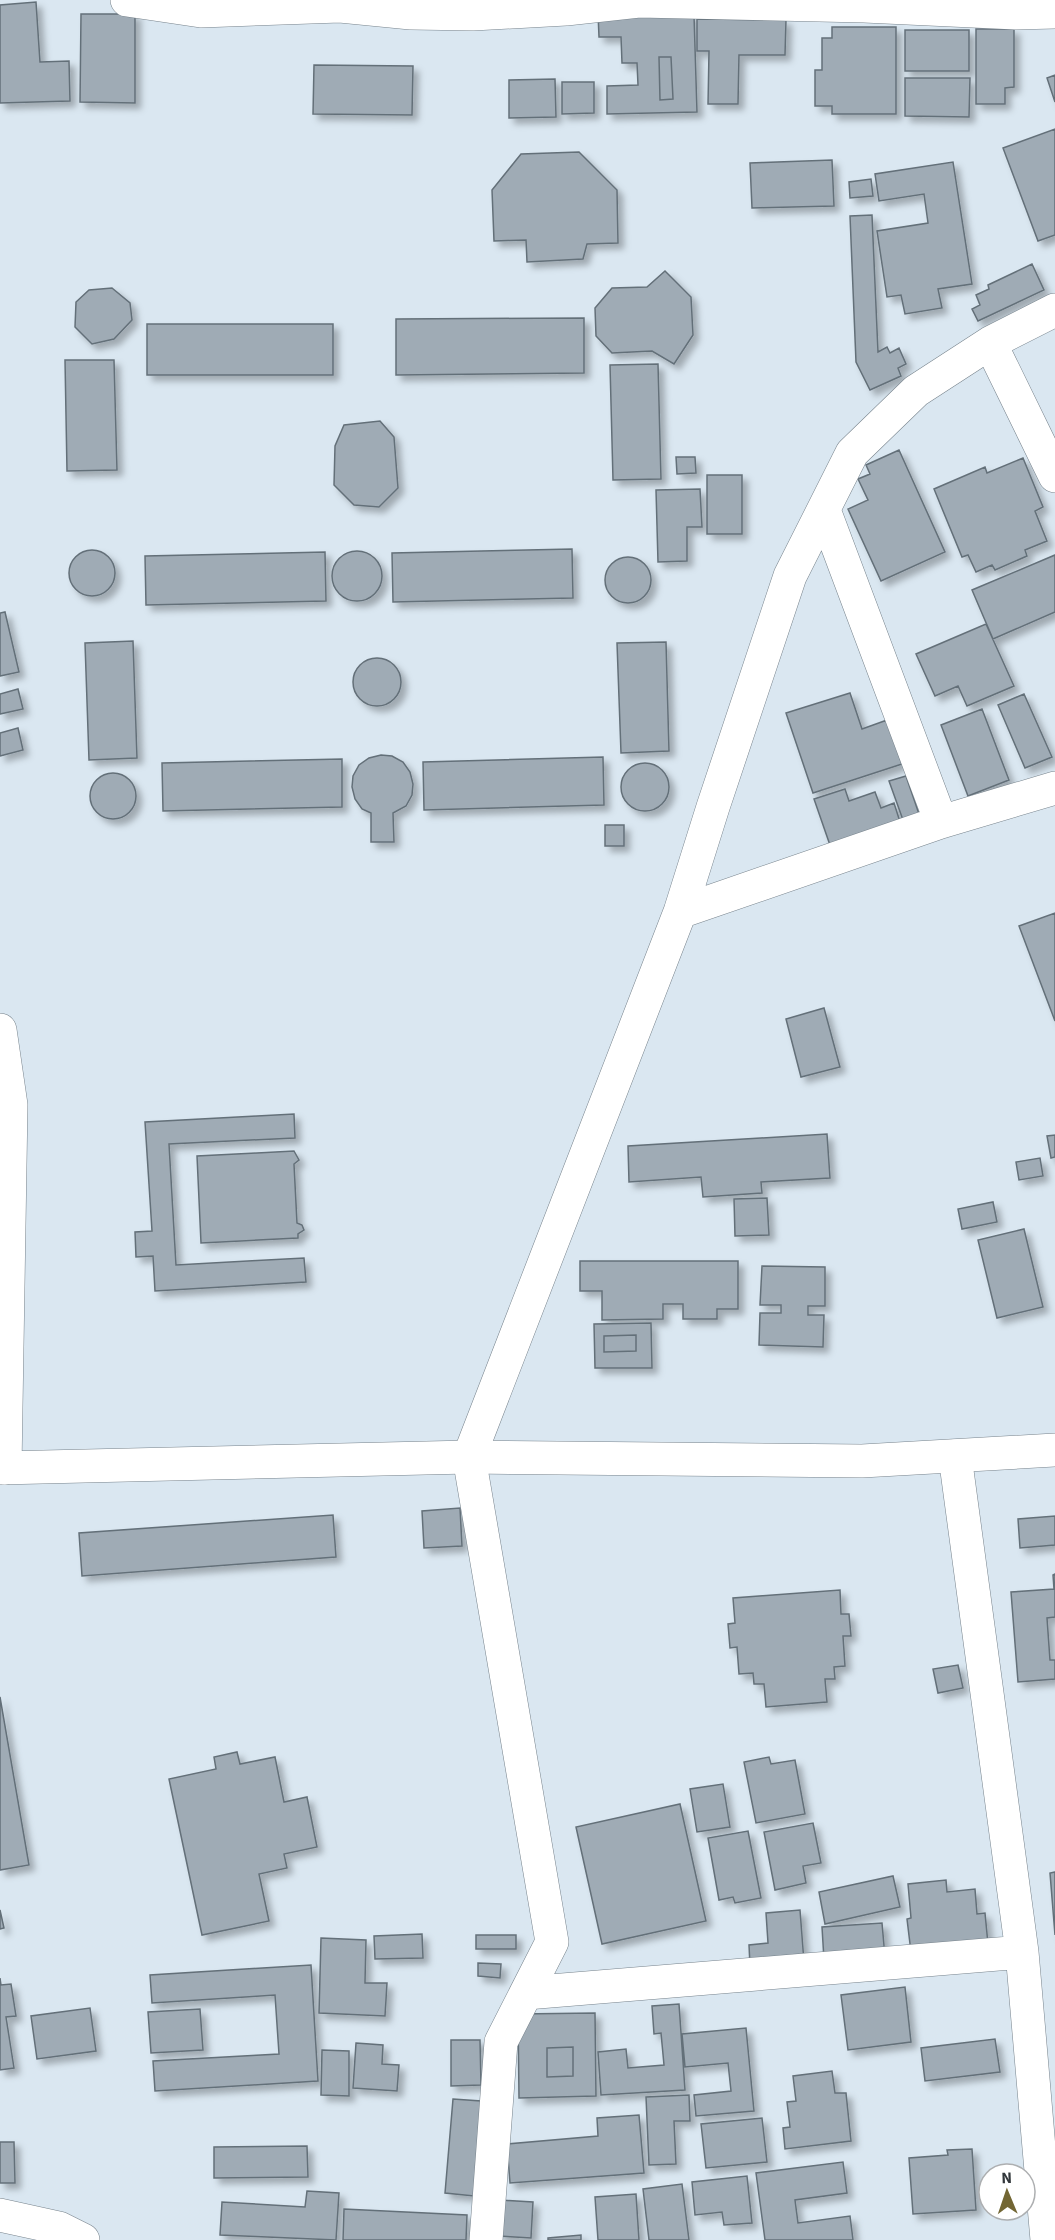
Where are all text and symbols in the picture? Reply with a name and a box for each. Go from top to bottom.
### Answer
north arrow [977,2162,1037,2222]
text: N [1001,2167,1012,2189]

